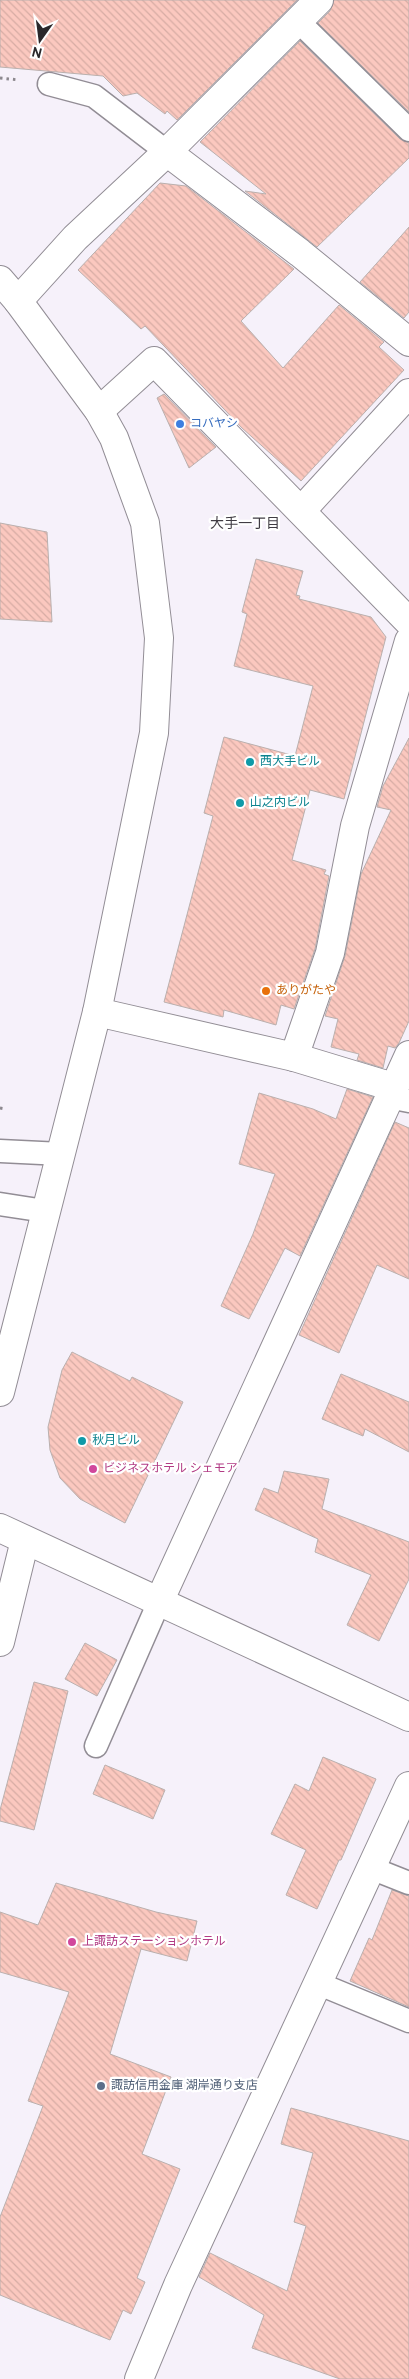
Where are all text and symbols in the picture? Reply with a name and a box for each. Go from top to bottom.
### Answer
north arrow [15,15,65,65]
text: N [30,42,44,61]
place label: コバヤシ [190,416,238,432]
marker: コバヤシ [174,418,186,430]
district label: 大手一丁目 [210,516,280,533]
place label: 西大手ビル [260,754,320,770]
marker: 西大手ビル [244,756,256,768]
place label: 山之内ビル [250,795,310,811]
marker: 山之内ビル [234,797,246,809]
place label: ありがたや [276,983,336,999]
marker: ありがたや [260,985,272,997]
place label: 秋月ビル [92,1433,140,1449]
marker: 秋月ビル [76,1435,88,1447]
place label: ビジネスホテル シェモア [103,1461,238,1477]
marker: ビジネスホテル シェモア [87,1463,99,1475]
place label: 上諏訪ステーションホテル [82,1934,226,1950]
marker: 上諏訪ステーションホテル [66,1936,78,1948]
place label: 諏訪信用金庫 湖岸通り支店 [111,2078,258,2094]
marker: 諏訪信用金庫 湖岸通り支店 [95,2080,107,2092]

